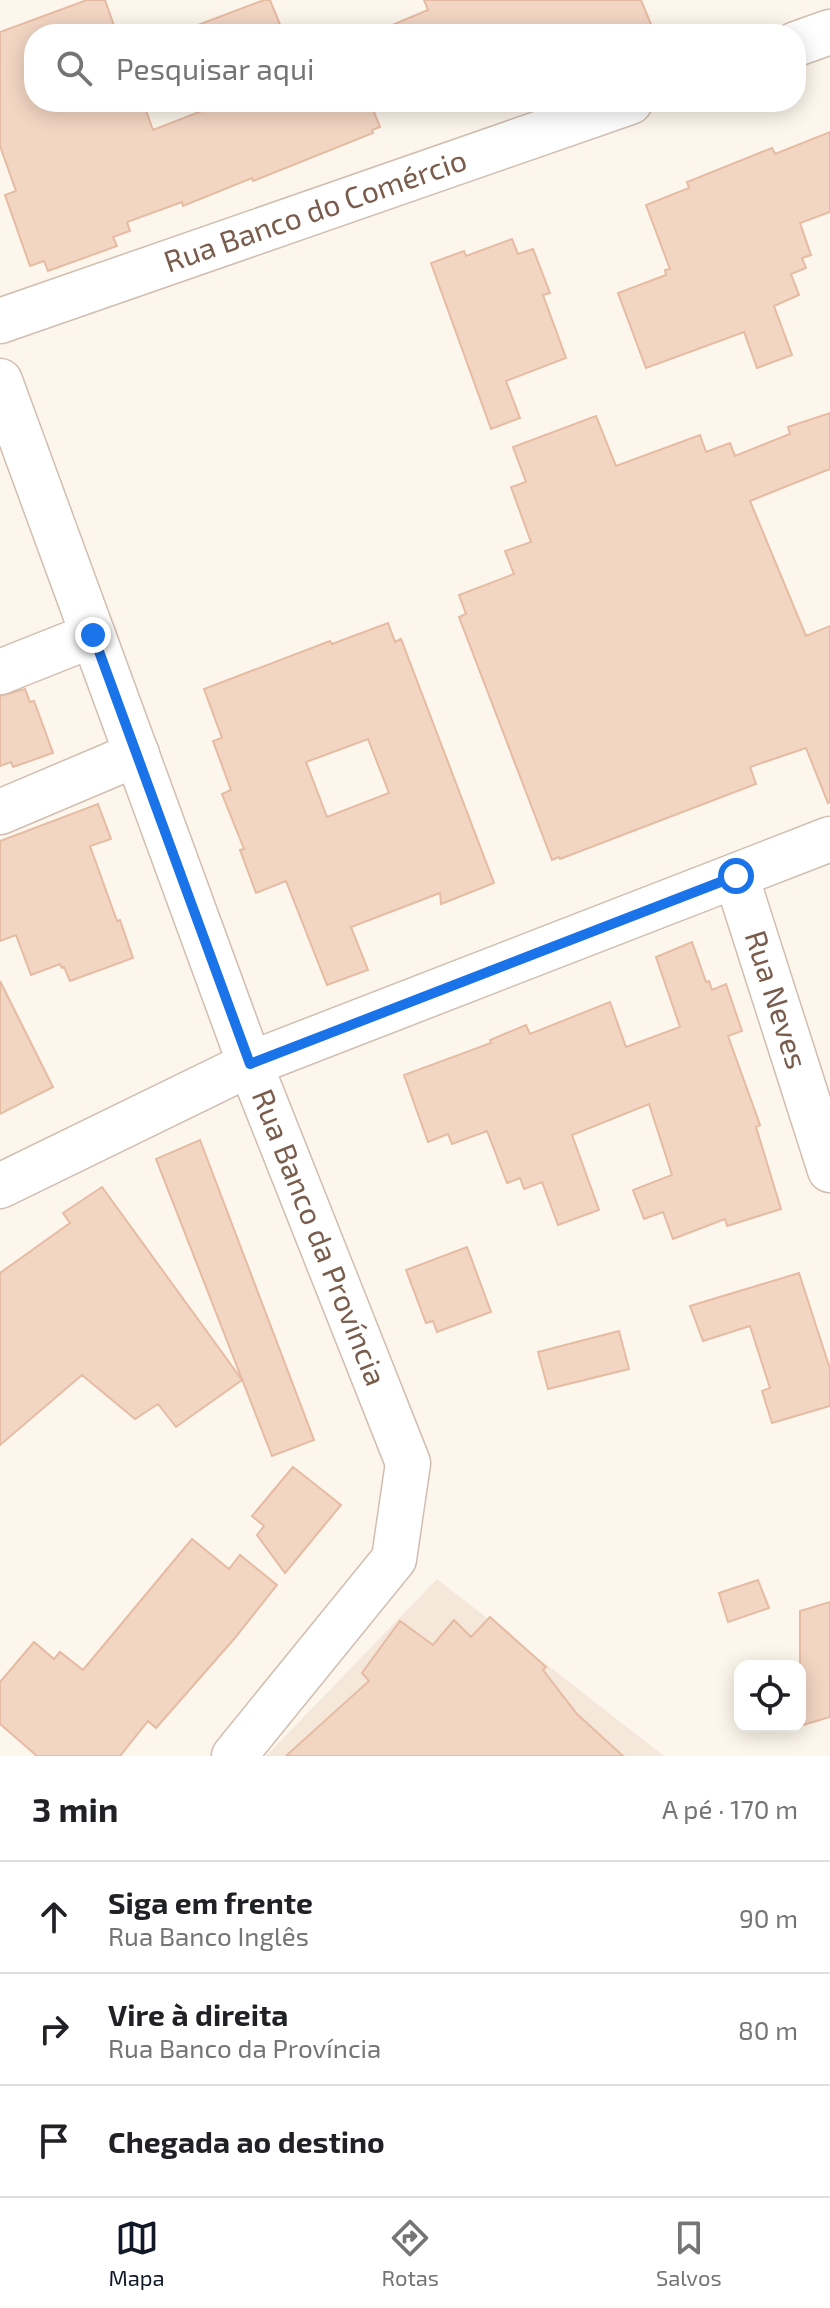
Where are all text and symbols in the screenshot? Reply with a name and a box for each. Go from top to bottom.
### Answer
search box [24,24,806,112]
icon: search [52,46,96,90]
text: Pesquisar aqui [116,50,314,86]
street label: Rua Banco do Comércio [159,140,471,279]
route end [75,617,111,653]
route start [718,858,754,894]
street label: Rua Neves [739,926,816,1073]
street label: Rua Banco da Província [246,1083,395,1390]
map controls [734,1660,806,1732]
button: locate [734,1660,806,1732]
text: 3 min [32,1788,118,1829]
text: A pé · 170 m [662,1793,798,1824]
text: Siga em frente [108,1884,313,1920]
icon: ahead [32,1895,76,1939]
text: 90 m [739,1902,798,1933]
text: Rua Banco Inglês [108,1920,309,1951]
text: Vire à direita [108,1996,288,2032]
icon: right [32,2007,76,2051]
text: 80 m [738,2014,798,2045]
text: Rua Banco da Província [108,2032,381,2063]
icon: arrive [32,2119,76,2163]
text: Chegada ao destino [108,2123,385,2159]
tab: Mapa [108,2216,165,2290]
tab: Rotas [381,2216,439,2290]
tab: Salvos [656,2216,722,2290]

